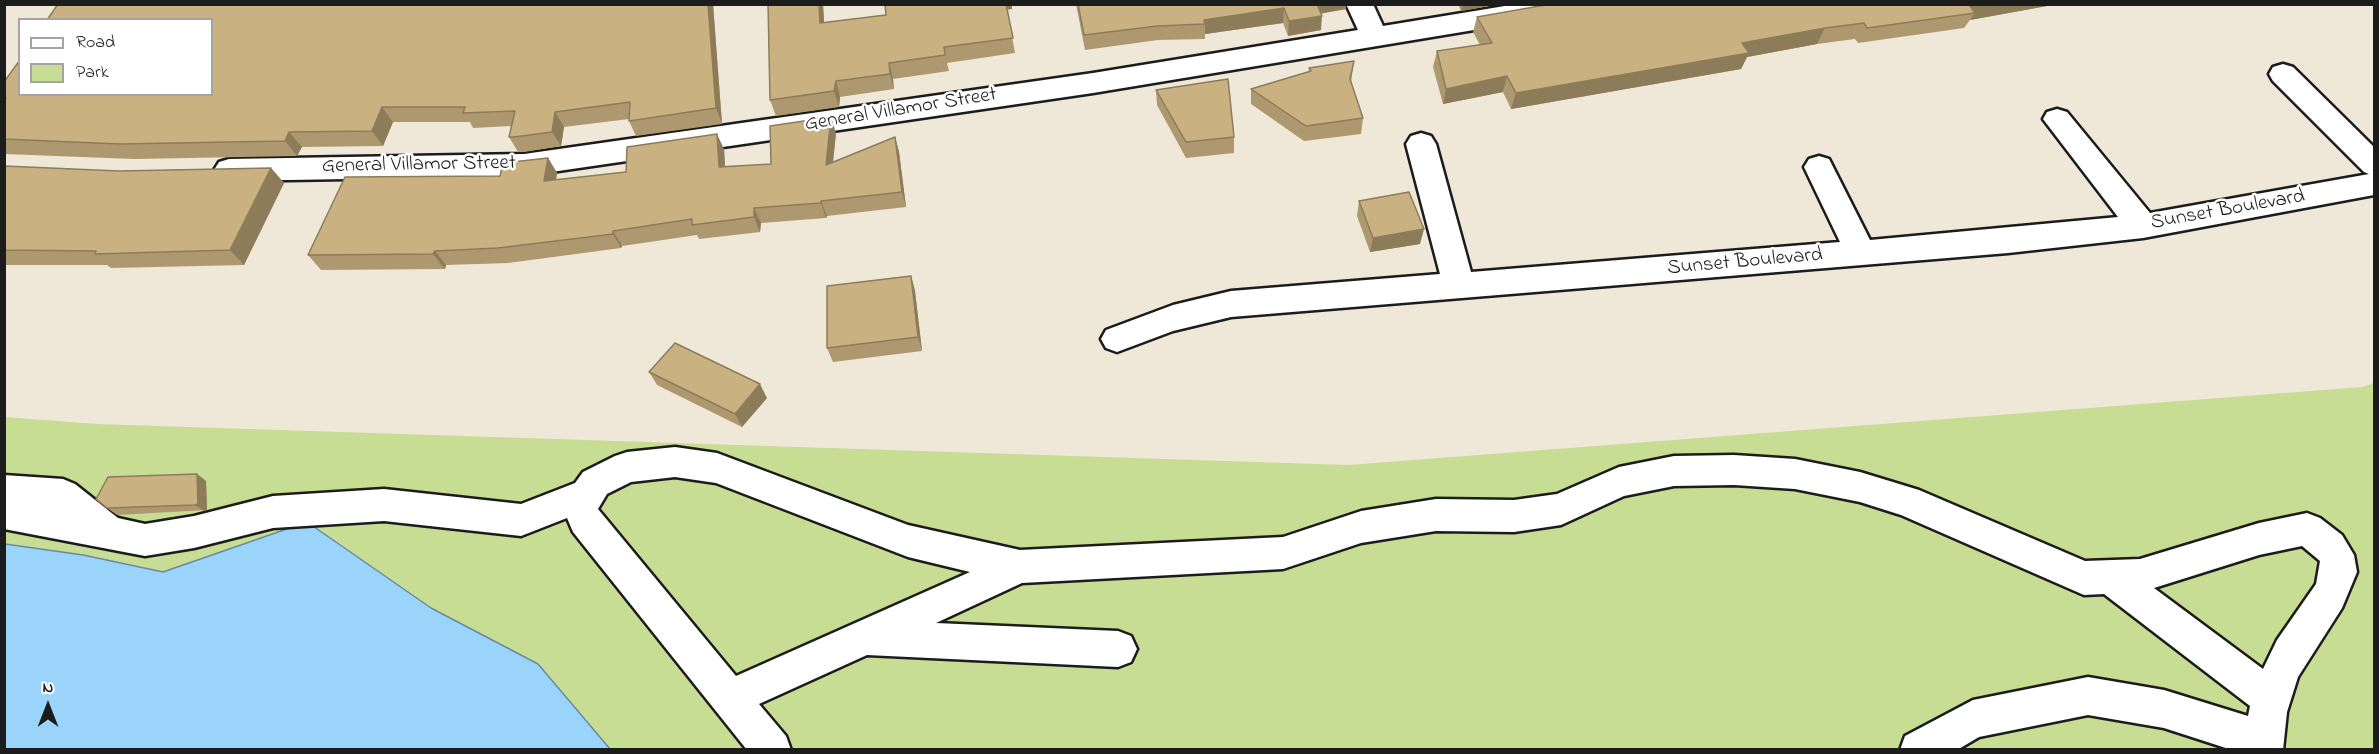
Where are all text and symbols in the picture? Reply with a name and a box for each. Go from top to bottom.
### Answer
legend [18,18,213,96]
text: Road [76,30,115,56]
text: Park [76,60,109,86]
street label: General Villamor Street [803,83,999,139]
street label: General Villamor Street [322,152,516,180]
street label: Sunset Boulevard [2149,185,2307,237]
street label: Sunset Boulevard [1666,244,1824,282]
north arrow [18,676,78,736]
text: N [43,676,53,700]

